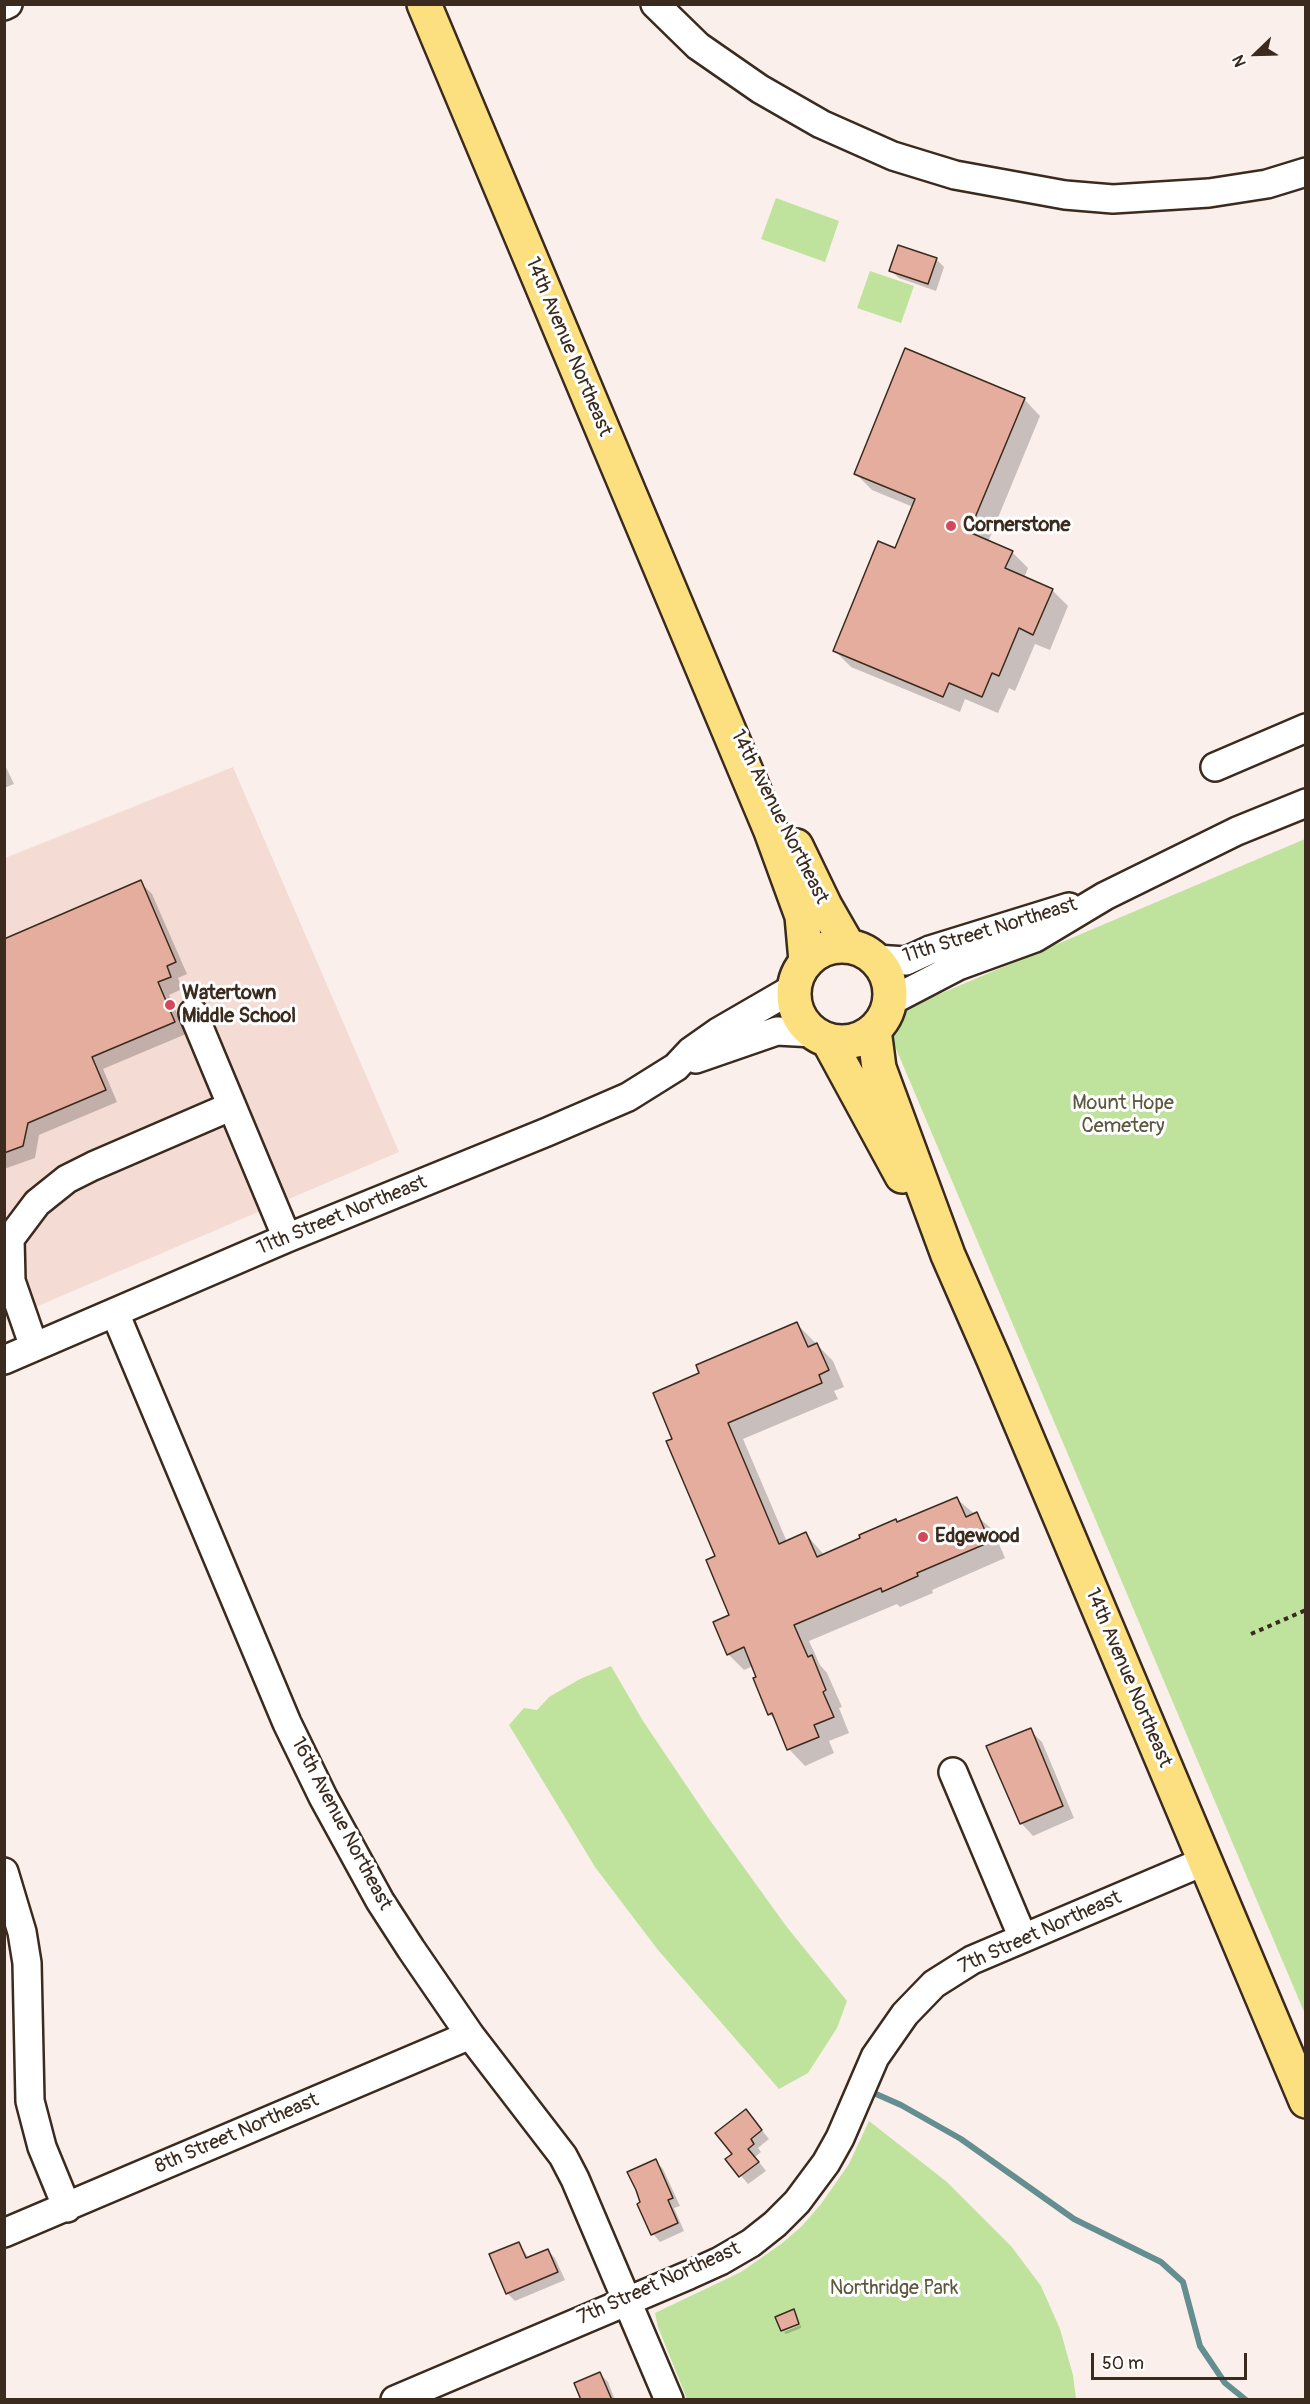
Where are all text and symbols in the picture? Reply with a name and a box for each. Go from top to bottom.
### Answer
north arrow [1226,24,1286,84]
text: N [1228,52,1251,70]
street label: 14th Avenue Northeast [519,254,617,440]
place label: Cornerstone [963,514,1070,538]
marker: Cornerstone [944,519,958,533]
street label: 14th Avenue Northeast [725,726,833,908]
street label: 11th Street Northeast [900,893,1080,969]
place label: Watertown Middle School [182,982,296,1029]
marker: Watertown Middle School [163,998,177,1012]
park label: Mount Hope Cemetery [1072,1092,1174,1139]
street label: 11th Street Northeast [254,1171,430,1261]
place label: Edgewood [935,1525,1020,1549]
marker: Edgewood [916,1530,930,1544]
street label: 14th Avenue Northeast [1079,1585,1177,1771]
street label: 16th Avenue Northeast [285,1734,397,1914]
street label: 7th Street Northeast [955,1886,1125,1980]
street label: 8th Street Northeast [152,2089,322,2179]
street label: 7th Street Northeast [574,2237,744,2331]
park label: Northridge Park [830,2277,958,2301]
scale bar [1094,2341,1250,2379]
text: 50 m [1102,2352,1144,2375]

